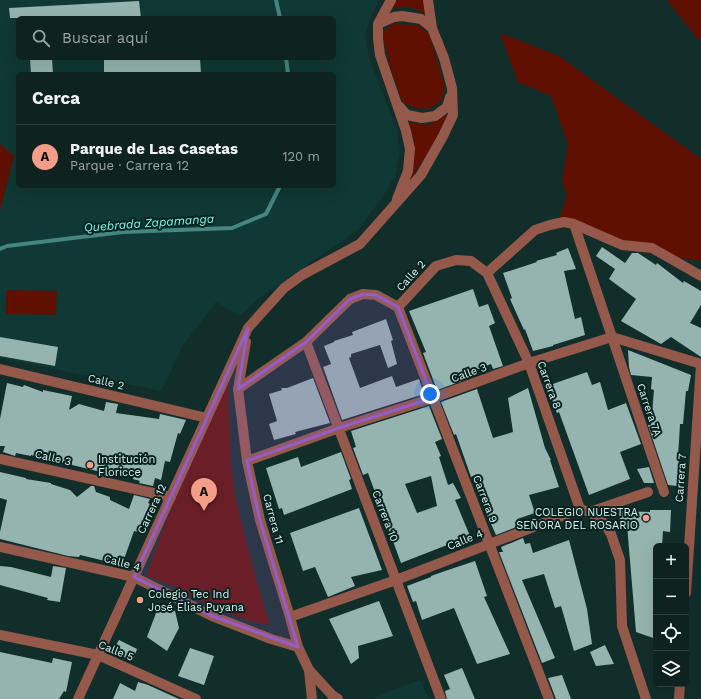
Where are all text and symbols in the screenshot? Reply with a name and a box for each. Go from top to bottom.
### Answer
search box [16,16,336,60]
icon: search [30,27,52,49]
text: Buscar aquí [62,29,148,47]
text: Cerca [32,88,80,108]
text: Parque de Las Casetas [70,140,238,158]
text: A [41,149,49,164]
text: 120 m [282,149,320,164]
text: Parque · Carrera 12 [70,158,189,173]
water label: Quebrada Zapamanga [83,211,215,235]
street label: Calle 2 [394,258,428,294]
street label: Carrera 8 [534,359,564,411]
street label: Calle 3 [449,361,489,385]
street label: Calle 2 [87,372,125,392]
street label: Carrera 7A [634,382,664,438]
your location [420,384,440,404]
street label: Calle 3 [34,448,72,468]
place label: Institución Floricce [98,453,155,479]
street label: Carrera 7 [673,453,689,503]
marker: Institución Floricce [85,460,95,470]
street label: Carrera 9 [470,473,500,525]
pin: A [191,478,217,511]
street label: Carrera 12 [135,482,169,536]
street label: Carrera 10 [369,489,401,544]
street label: Carrera 11 [260,493,286,545]
place label: COLEGIO NUESTRA SEÑORA DEL ROSARIO [516,506,638,532]
marker: COLEGIO NUESTRA SEÑORA DEL ROSARIO [641,513,651,523]
street label: Calle 4 [445,527,485,553]
map controls [653,543,689,687]
button: + [653,543,689,579]
street label: Calle 4 [102,552,142,574]
button: − [653,579,689,615]
place label: Colegio Tec Ind José Elias Puyana [148,588,244,614]
marker: Colegio Tec Ind José Elias Puyana [135,595,145,605]
button: locate [653,615,689,651]
street label: Calle 5 [96,638,136,664]
button: layers [653,651,689,687]

